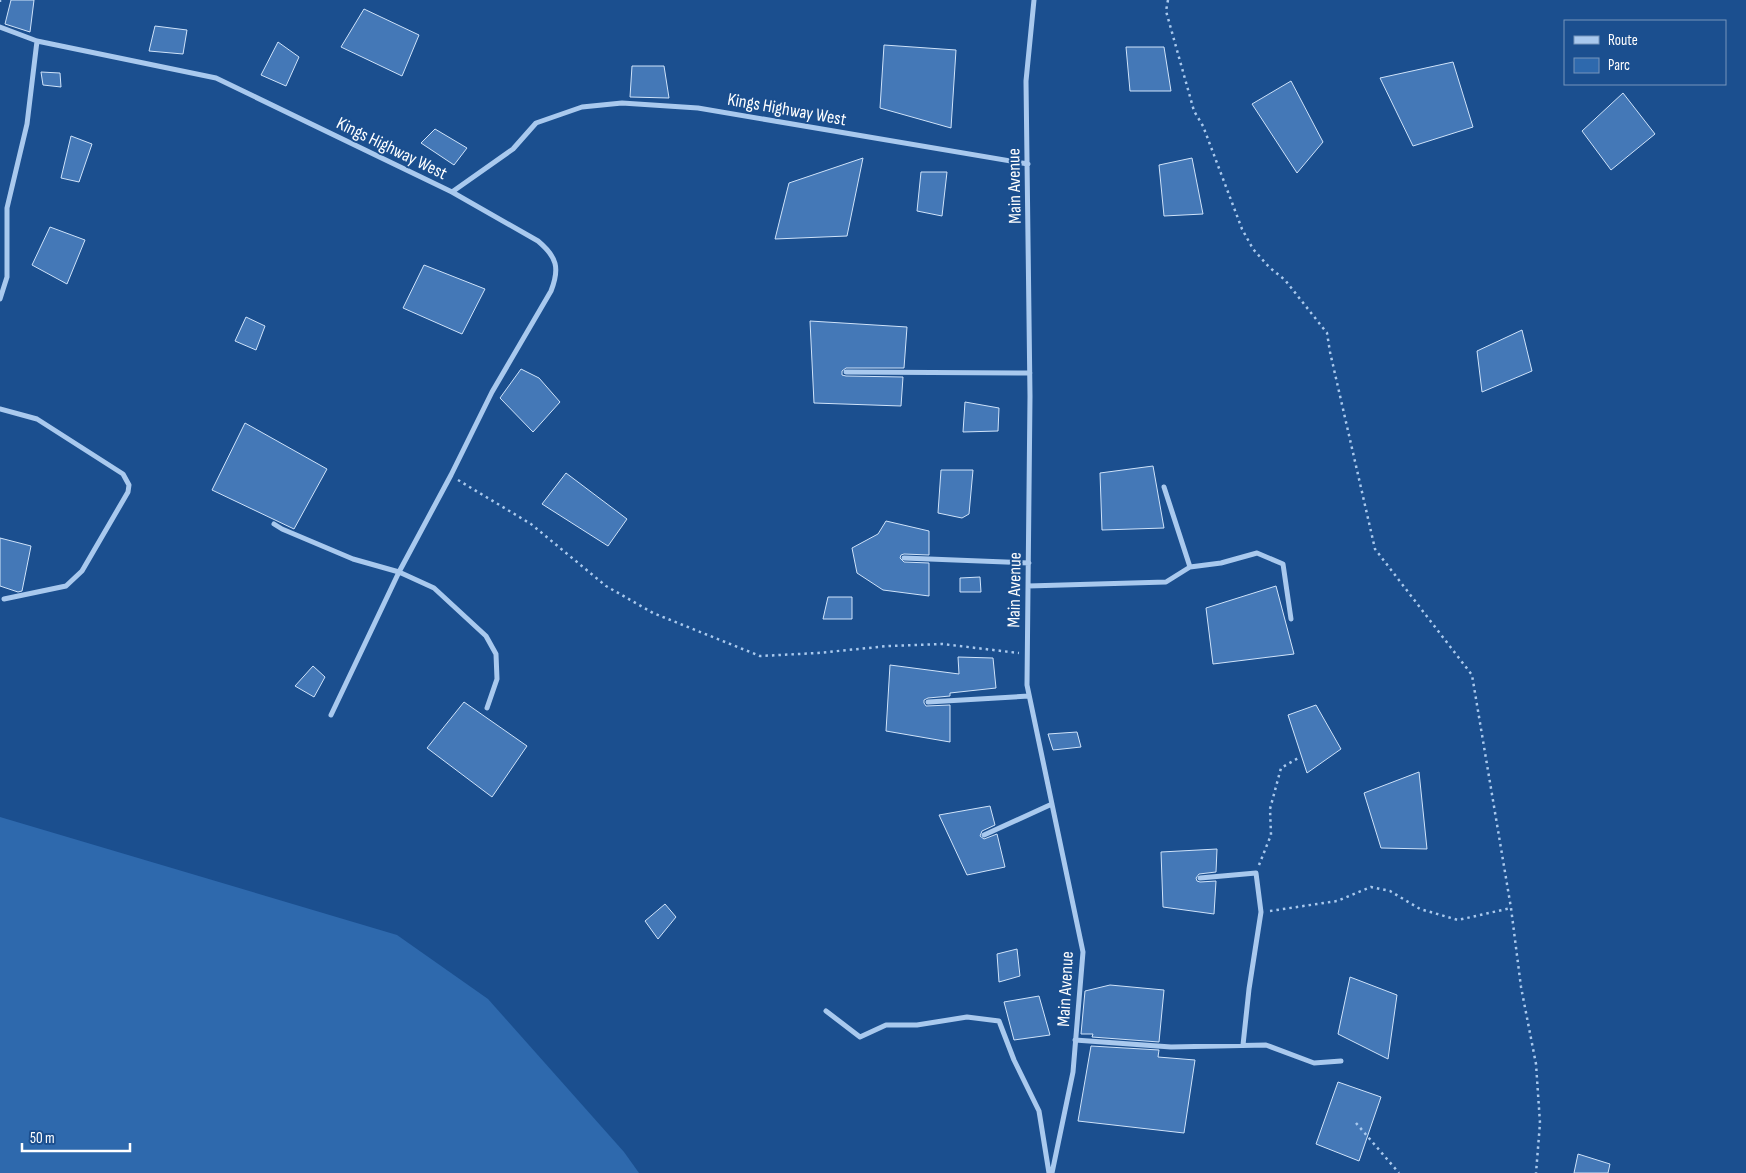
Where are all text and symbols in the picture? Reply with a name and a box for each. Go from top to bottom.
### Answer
legend [1564,20,1726,85]
text: Route [1608,31,1638,50]
text: Parc [1608,56,1630,75]
street label: Kings Highway West [726,89,848,130]
street label: Kings Highway West [333,113,451,184]
street label: Main Avenue [1003,148,1026,224]
street label: Main Avenue [1003,552,1026,628]
street label: Main Avenue [1053,951,1078,1027]
scale bar [22,1120,130,1152]
text: 50 m [30,1129,55,1148]

